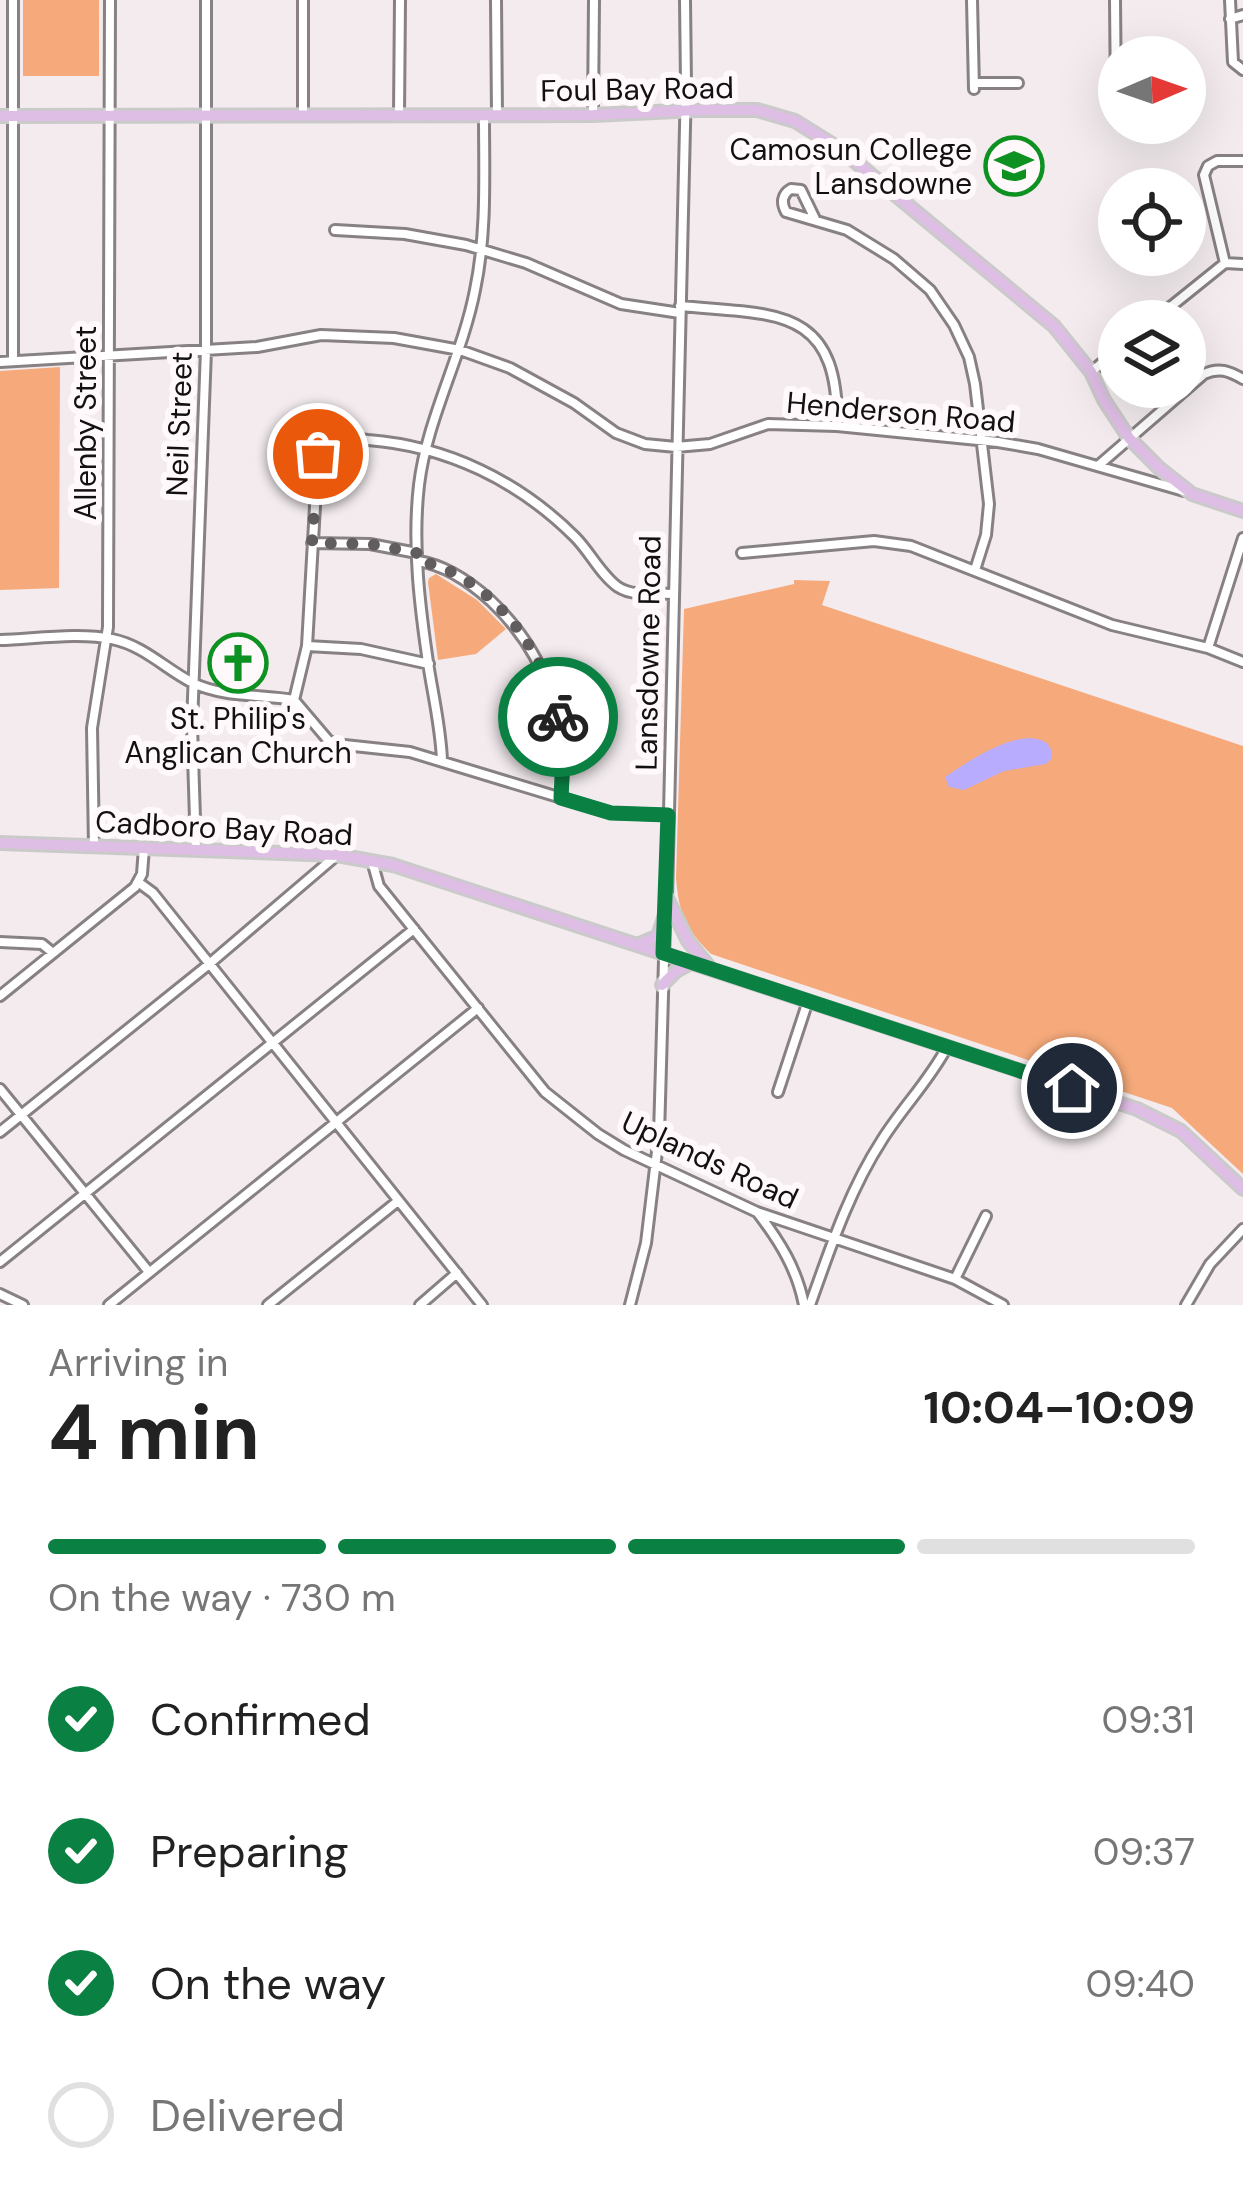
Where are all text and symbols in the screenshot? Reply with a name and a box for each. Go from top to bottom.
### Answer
north arrow [1098,36,1206,144]
map controls [1098,36,1206,408]
street label: Foul Bay Road [540,68,734,110]
place label: Camosun College Lansdowne [729,130,972,203]
school or university icon: Camosun College Lansdowne [983,135,1045,197]
button: locate [1098,168,1206,276]
button: layers [1098,300,1206,408]
street label: Allenby Street [66,326,105,520]
street label: Neil Street [157,351,201,497]
street label: Henderson Road [785,383,1017,441]
pin [267,403,369,505]
icon: bag [285,421,351,487]
street label: Lansdowne Road [626,535,670,771]
church icon: St. Philip's Anglican Church [207,632,269,694]
courier [498,657,618,777]
icon: bike [525,684,591,750]
place label: St. Philip's Anglican Church [124,699,352,772]
street label: Cadboro Bay Road [94,802,354,854]
pin [1021,1037,1123,1139]
icon: home [1039,1055,1105,1121]
street label: Uplands Road [615,1102,805,1218]
text: Arriving in [48,1337,228,1388]
text: 10:04–10:09 [924,1378,1195,1437]
text: 4 min [48,1382,260,1483]
text: On the way · 730 m [48,1572,396,1623]
icon: check [48,1686,114,1752]
text: Confirmed [150,1690,371,1749]
text: 09:31 [1101,1694,1195,1745]
icon: check [48,1818,114,1884]
text: Preparing [150,1822,349,1881]
text: 09:37 [1093,1826,1195,1877]
icon: check [48,1950,114,2016]
text: On the way [150,1954,386,2013]
text: 09:40 [1086,1958,1195,2009]
text: Delivered [150,2086,345,2145]

